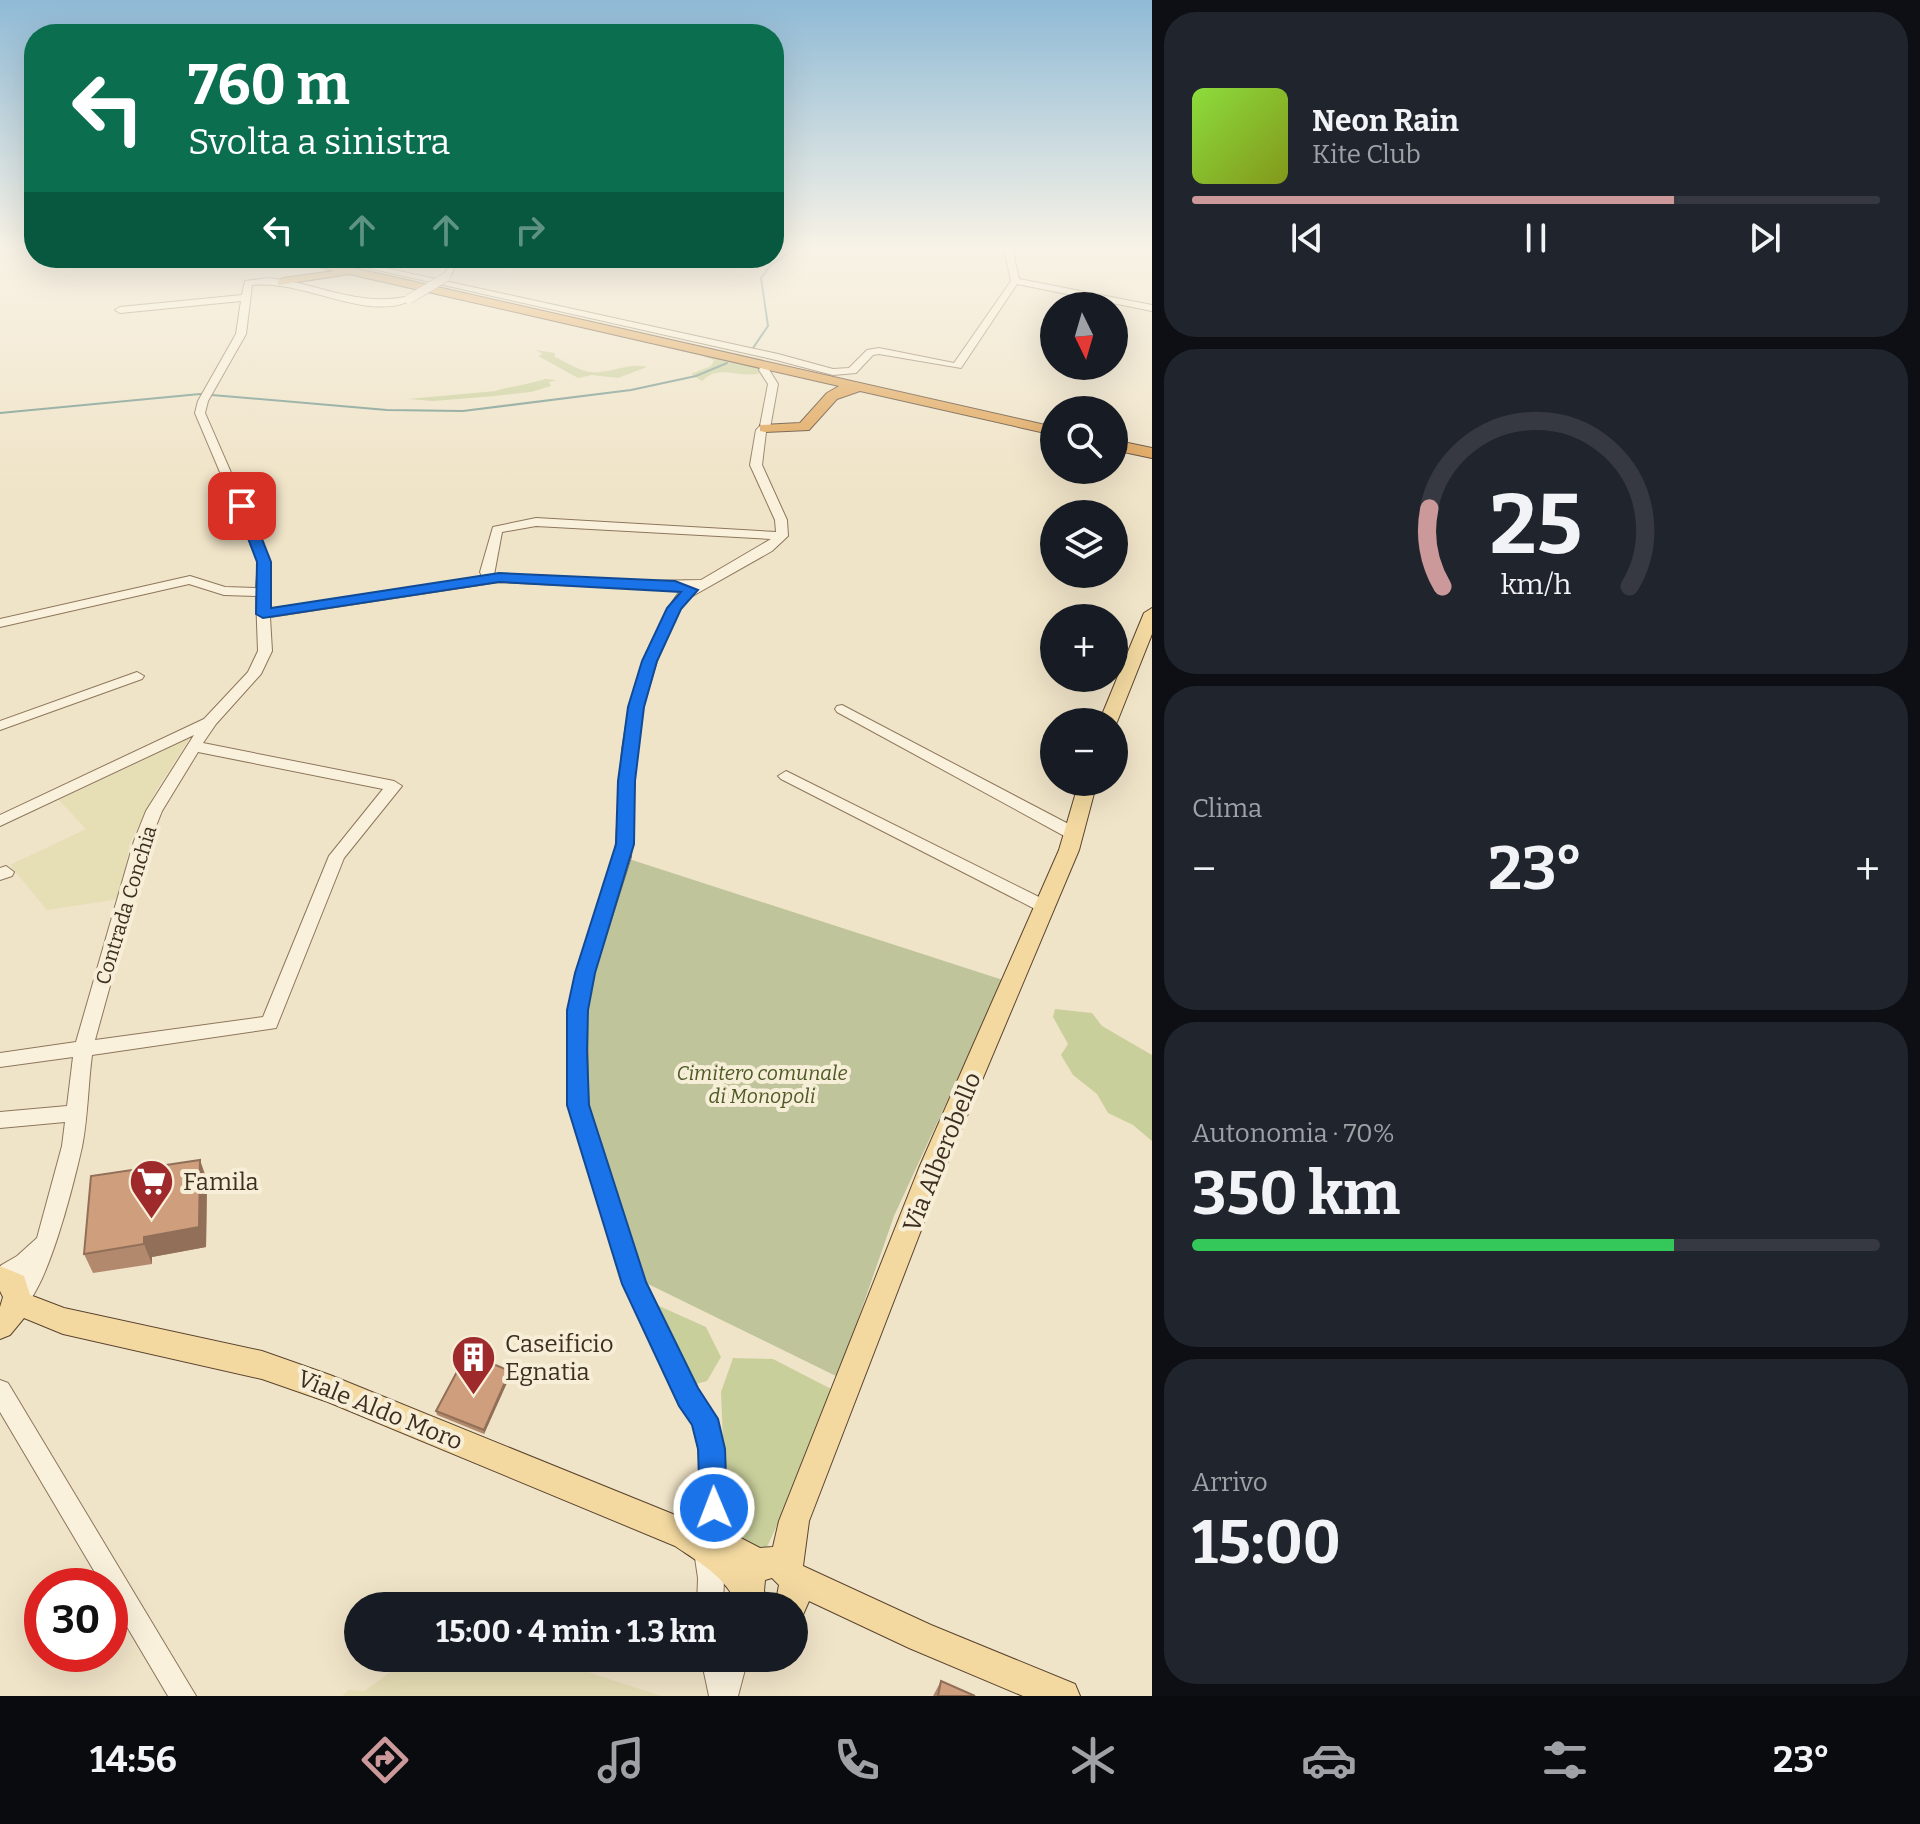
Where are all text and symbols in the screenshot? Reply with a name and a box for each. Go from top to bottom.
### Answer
text: 760 m [188,52,350,119]
icon: left [56,56,160,160]
text: Neon Rain [1312,103,1459,139]
text: Svolta a sinistra [188,120,450,164]
text: Kite Club [1312,139,1421,170]
icon: left [256,208,300,252]
icon: ahead [340,208,384,252]
icon: ahead [424,208,468,252]
icon: right [508,208,552,252]
icon: previous [1285,216,1329,260]
icon: pause [1514,216,1558,260]
icon: next [1743,216,1787,260]
north arrow [1040,292,1128,380]
map controls [1040,292,1128,796]
button: search [1040,396,1128,484]
pin [208,472,276,540]
text: 25 [1490,475,1582,575]
icon: arrive [220,484,264,528]
button: layers [1040,500,1128,588]
text: km/h [1501,567,1572,602]
button: + [1040,604,1128,692]
button: − [1040,708,1128,796]
text: Clima [1192,793,1262,824]
street label: Contrada Conchia [90,823,162,987]
text: 23° [1488,833,1583,905]
text: − [1192,843,1216,896]
text: + [1855,843,1880,896]
park label: Cimitero comunale di Monopoli [677,1061,847,1108]
street label: Via Alberobello [897,1068,987,1236]
text: Autonomia · 70% [1192,1118,1395,1149]
supermarket icon: Famila [128,1158,176,1221]
text: 350 km [1192,1158,1400,1230]
place label: Famila [183,1168,259,1196]
place label: Caseificio Egnatia [505,1330,614,1386]
building icon: Caseificio Egnatia [450,1334,498,1397]
street label: Viale Aldo Moro [293,1364,467,1456]
position arrow [672,1466,756,1550]
text: Arrivo [1192,1467,1268,1498]
text: 15:00 [1192,1507,1341,1579]
speed limit sign: 30 [24,1568,128,1672]
text: 15:00 · 4 min · 1.3 km [436,1614,716,1650]
icon: directions [357,1732,413,1788]
icon: music [593,1732,649,1788]
icon: phone [829,1732,885,1788]
icon: climate [1065,1732,1121,1788]
icon: car [1301,1732,1357,1788]
icon: filters [1537,1732,1593,1788]
text: 14:56 [90,1738,177,1782]
text: 23° [1773,1738,1830,1782]

